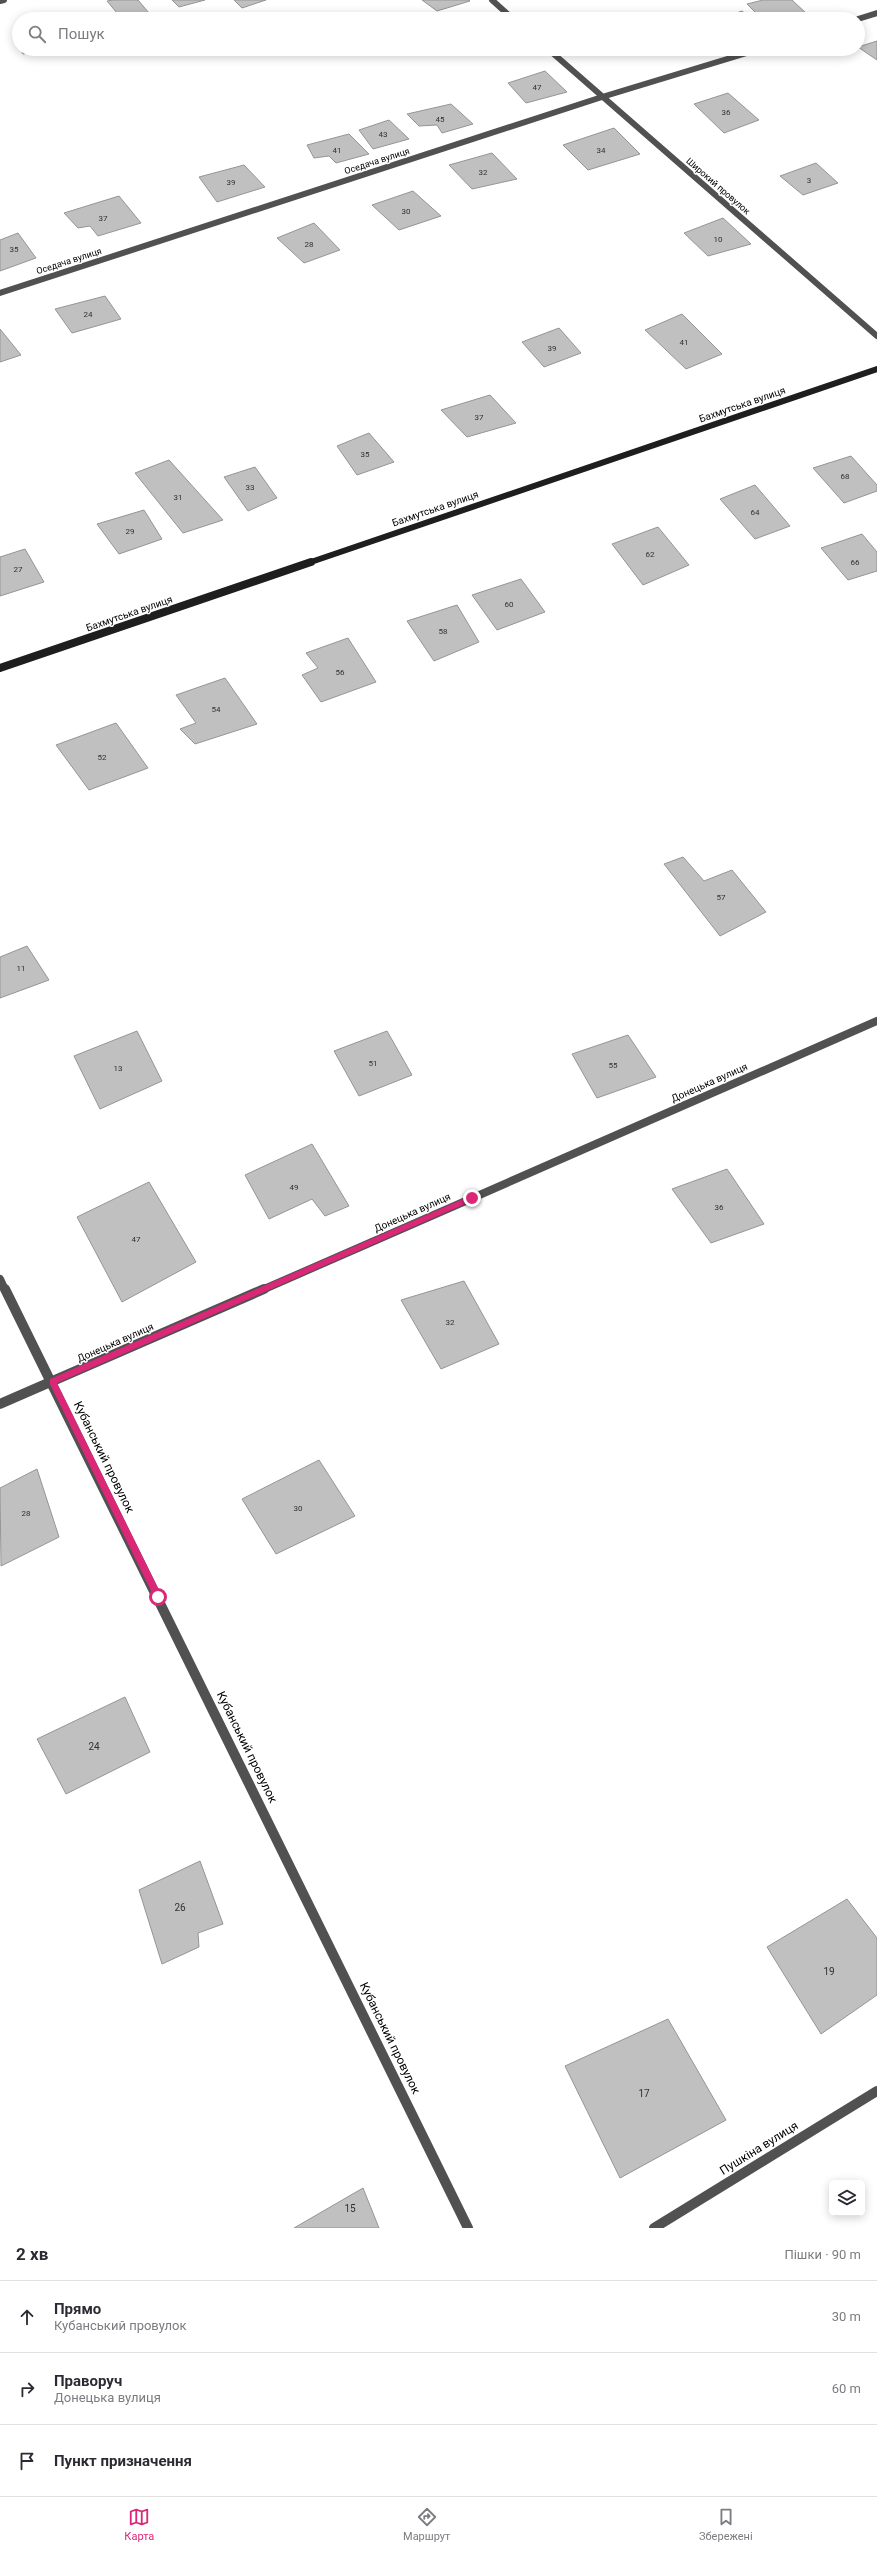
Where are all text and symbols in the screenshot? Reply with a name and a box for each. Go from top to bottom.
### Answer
search box [12,12,865,56]
icon: search [26,23,48,45]
text: Пошук [58,25,105,43]
house number: 47 [533,83,542,92]
house number: 36 [722,108,731,117]
house number: 45 [436,115,445,124]
house number: 43 [379,130,388,139]
house number: 41 [333,146,342,155]
street label: Оседача вулиця [343,146,411,176]
house number: 34 [597,146,606,155]
street label: Широкий провулок [684,156,752,216]
house number: 32 [479,168,488,177]
house number: 3 [807,176,811,185]
house number: 39 [227,178,236,187]
house number: 30 [402,207,411,216]
house number: 37 [99,214,108,223]
house number: 10 [714,235,723,244]
house number: 28 [305,240,314,249]
house number: 35 [10,245,19,254]
street label: Оседача вулиця [35,246,103,276]
house number: 24 [84,310,93,319]
house number: 41 [680,338,689,347]
house number: 39 [548,344,557,353]
street label: Бахмутська вулиця [698,385,787,424]
house number: 37 [475,413,484,422]
house number: 35 [361,450,370,459]
house number: 68 [841,472,850,481]
house number: 33 [246,483,255,492]
street label: Бахмутська вулиця [391,489,480,528]
house number: 31 [174,493,183,502]
house number: 64 [751,508,760,517]
house number: 29 [126,527,135,536]
house number: 62 [646,550,655,559]
house number: 66 [851,558,860,567]
house number: 27 [14,565,23,574]
street label: Бахмутська вулиця [85,594,174,633]
house number: 60 [505,600,514,609]
house number: 58 [439,627,448,636]
house number: 56 [336,668,345,677]
house number: 54 [212,705,221,714]
house number: 52 [98,753,107,762]
house number: 57 [717,893,726,902]
house number: 11 [17,964,26,973]
house number: 51 [369,1059,378,1068]
house number: 55 [609,1061,618,1070]
street label: Донецька вулиця [669,1061,749,1104]
house number: 13 [114,1064,123,1073]
house number: 49 [290,1183,299,1192]
route end [463,1189,481,1207]
street label: Донецька вулиця [372,1191,452,1234]
house number: 36 [715,1203,724,1212]
house number: 47 [132,1235,141,1244]
house number: 32 [446,1318,455,1327]
street label: Донецька вулиця [75,1321,155,1364]
street label: Кубанський провулок [71,1399,137,1516]
house number: 30 [294,1504,303,1513]
house number: 28 [22,1509,31,1518]
route start [149,1588,167,1606]
street label: Кубанський провулок [214,1689,280,1806]
house number: 24 [88,1741,100,1752]
house number: 26 [174,1902,186,1913]
house number: 19 [823,1966,835,1977]
street label: Кубанський провулок [357,1980,423,2097]
house number: 17 [638,2088,650,2099]
street label: Пушкіна вулиця [717,2118,801,2178]
map controls [829,2180,865,2216]
button: layers [829,2180,865,2216]
house number: 15 [344,2203,356,2214]
text: 2 хв [16,2244,48,2264]
text: Пішки · 90 m [784,2247,861,2262]
text: Прямо [54,2300,101,2318]
icon: ahead [16,2306,38,2328]
text: 30 m [832,2309,861,2324]
text: Кубанський провулок [54,2318,187,2333]
text: Праворуч [54,2372,122,2390]
icon: right [16,2378,38,2400]
text: 60 m [832,2381,861,2396]
text: Донецька вулиця [54,2390,161,2405]
icon: arrive [16,2450,38,2472]
text: Пункт призначення [54,2452,192,2470]
tab: Карта [124,2506,154,2543]
tab: Маршрут [403,2506,450,2543]
tab: Збережені [699,2506,753,2543]

